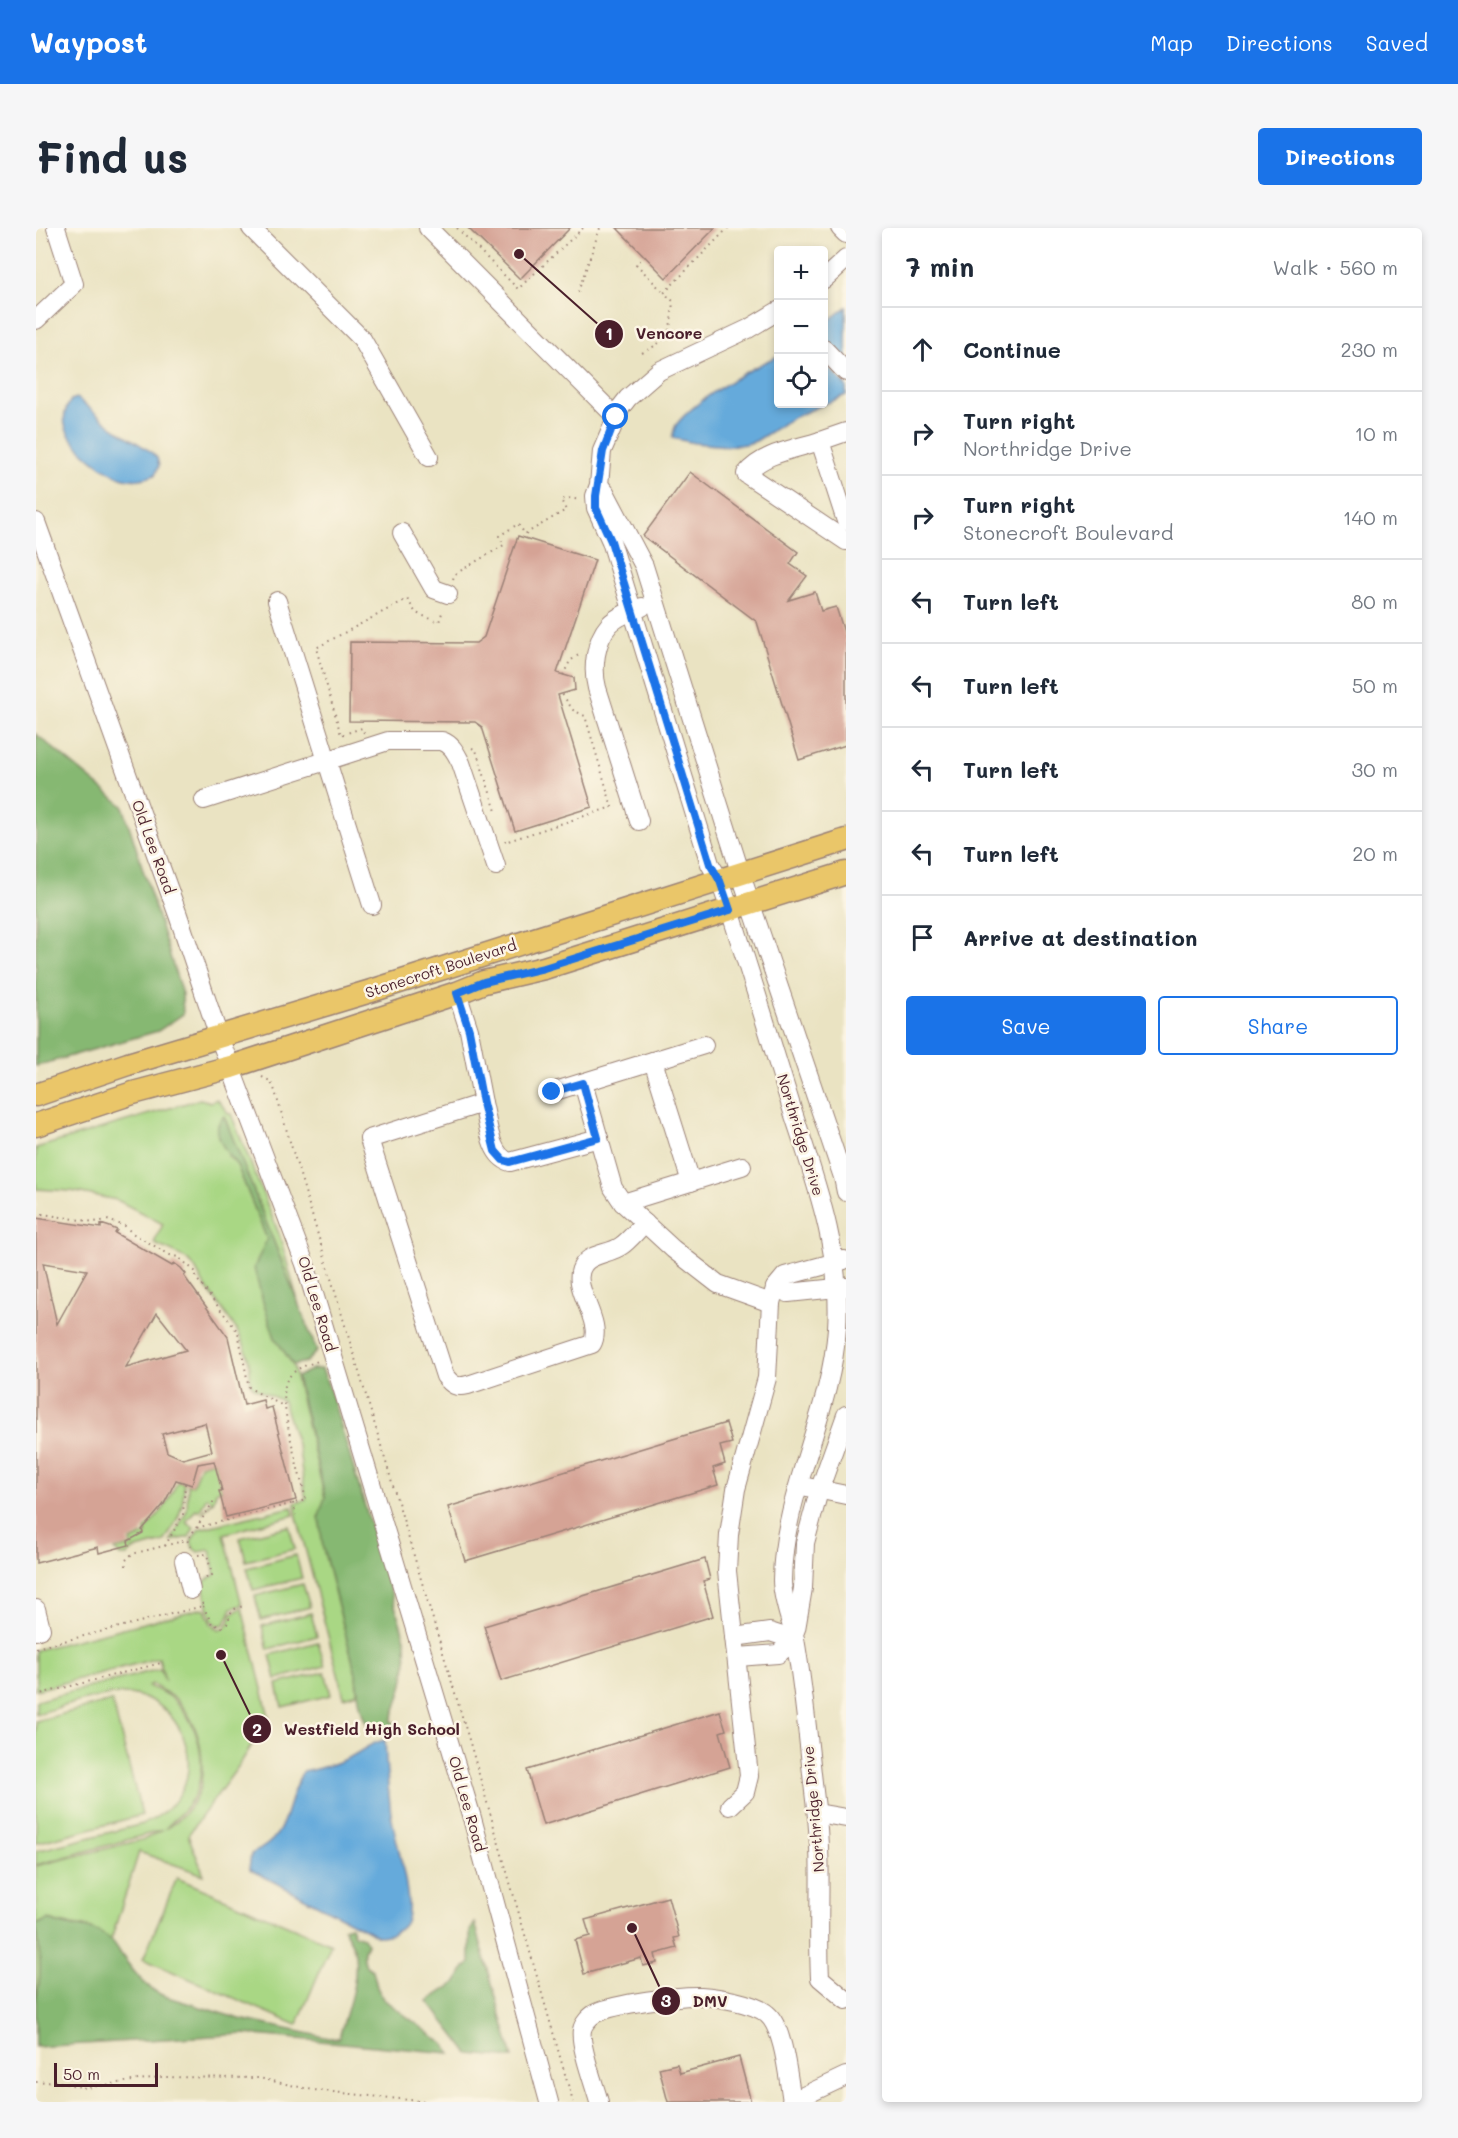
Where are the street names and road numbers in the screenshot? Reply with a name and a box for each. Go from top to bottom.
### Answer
street label: Old Lee Road [128,797,180,896]
street label: Stonecroft Boulevard [363,934,519,1002]
street label: Northridge Drive [773,1071,829,1198]
street label: Old Lee Road [294,1254,342,1354]
street label: Northridge Drive [798,1745,828,1873]
street label: Old Lee Road [445,1754,491,1854]

